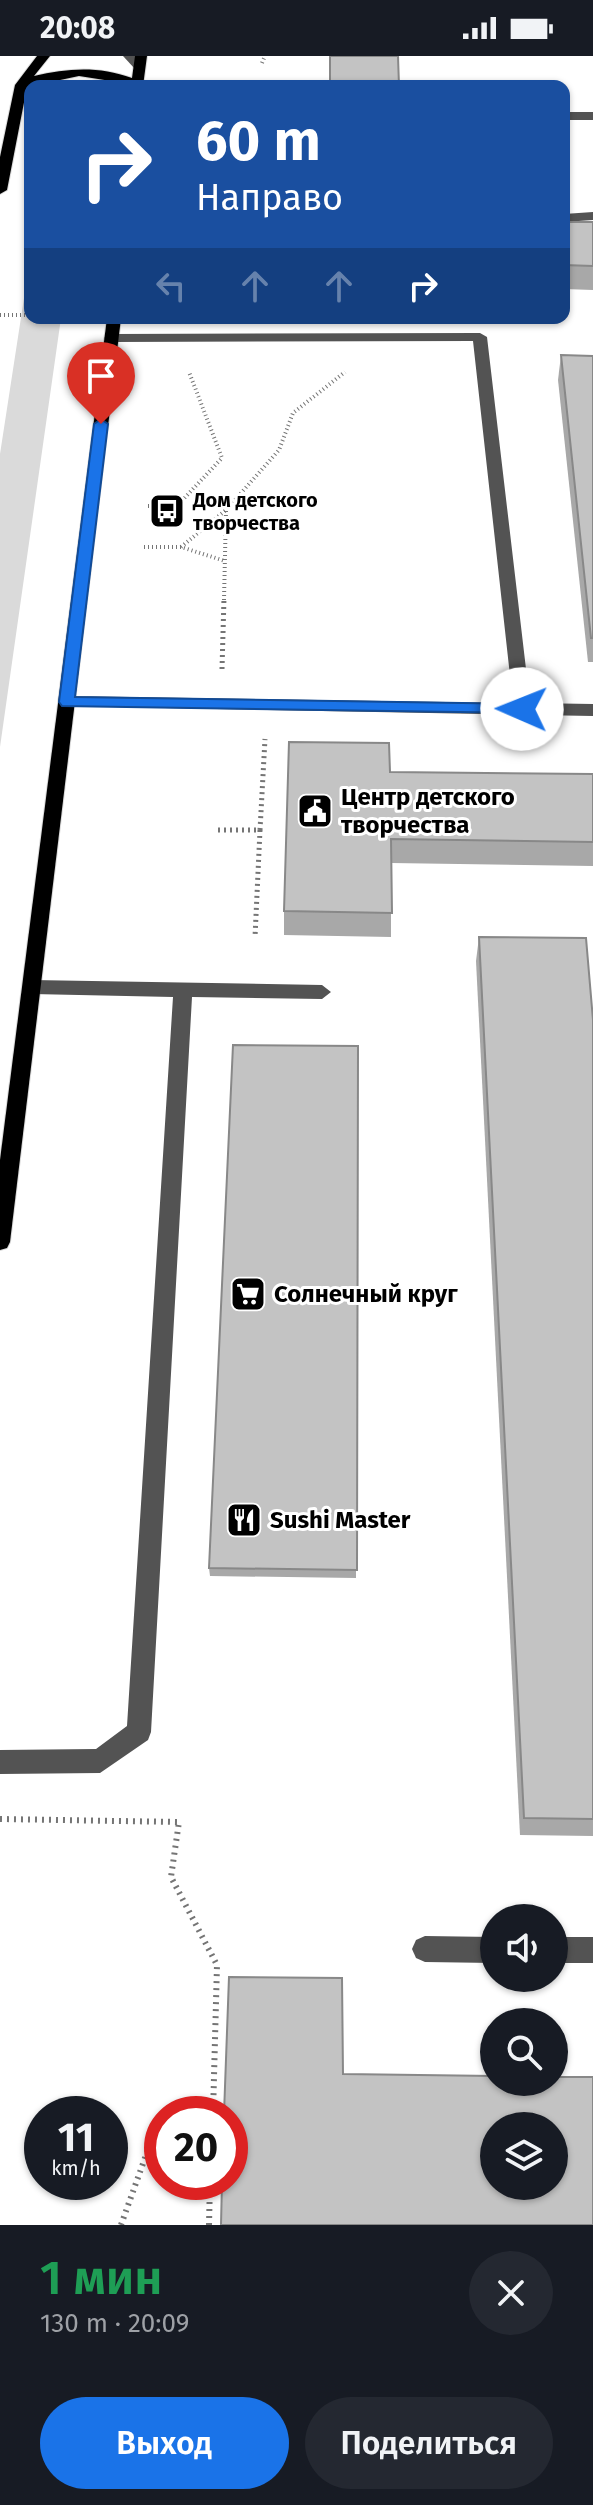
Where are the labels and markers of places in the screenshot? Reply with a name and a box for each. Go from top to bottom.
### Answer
pin [67,342,135,424]
place label: Дом детского творчества [192,488,318,535]
bus stop icon: Дом детского творчества [148,492,186,530]
place label: Центр детского творчества [341,783,515,839]
public building icon: Центр детского творчества [296,792,334,830]
supermarket icon: Солнечный круг [229,1275,267,1313]
place label: Солнечный круг [274,1280,458,1308]
restaurant icon: Sushi Master [225,1501,263,1539]
place label: Sushi Master [270,1506,411,1534]

